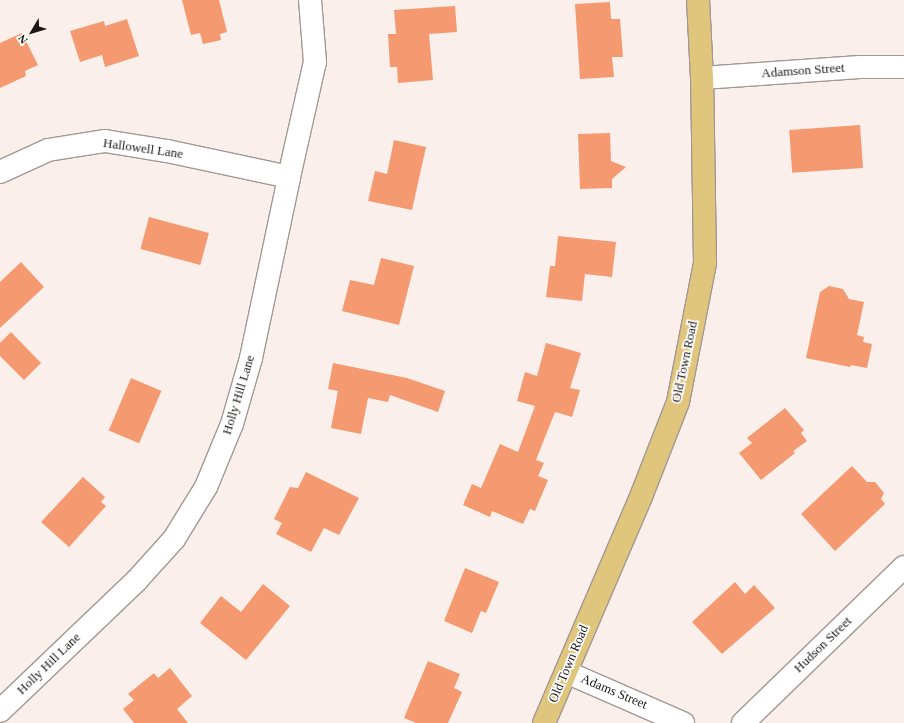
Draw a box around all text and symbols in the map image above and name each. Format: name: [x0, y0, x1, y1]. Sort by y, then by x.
north arrow: [12, 12, 52, 52]
text: N: [15, 33, 30, 46]
street label: Adamson Street: [761, 60, 845, 82]
street label: Hallowell Lane: [102, 136, 184, 162]
street label: Old Town Road: [669, 320, 701, 404]
street label: Holly Hill Lane: [220, 353, 258, 437]
street label: Hudson Street: [791, 614, 855, 676]
street label: Old Town Road: [546, 623, 592, 705]
street label: Holly Hill Lane: [14, 630, 84, 698]
street label: Adams Street: [579, 671, 649, 713]

